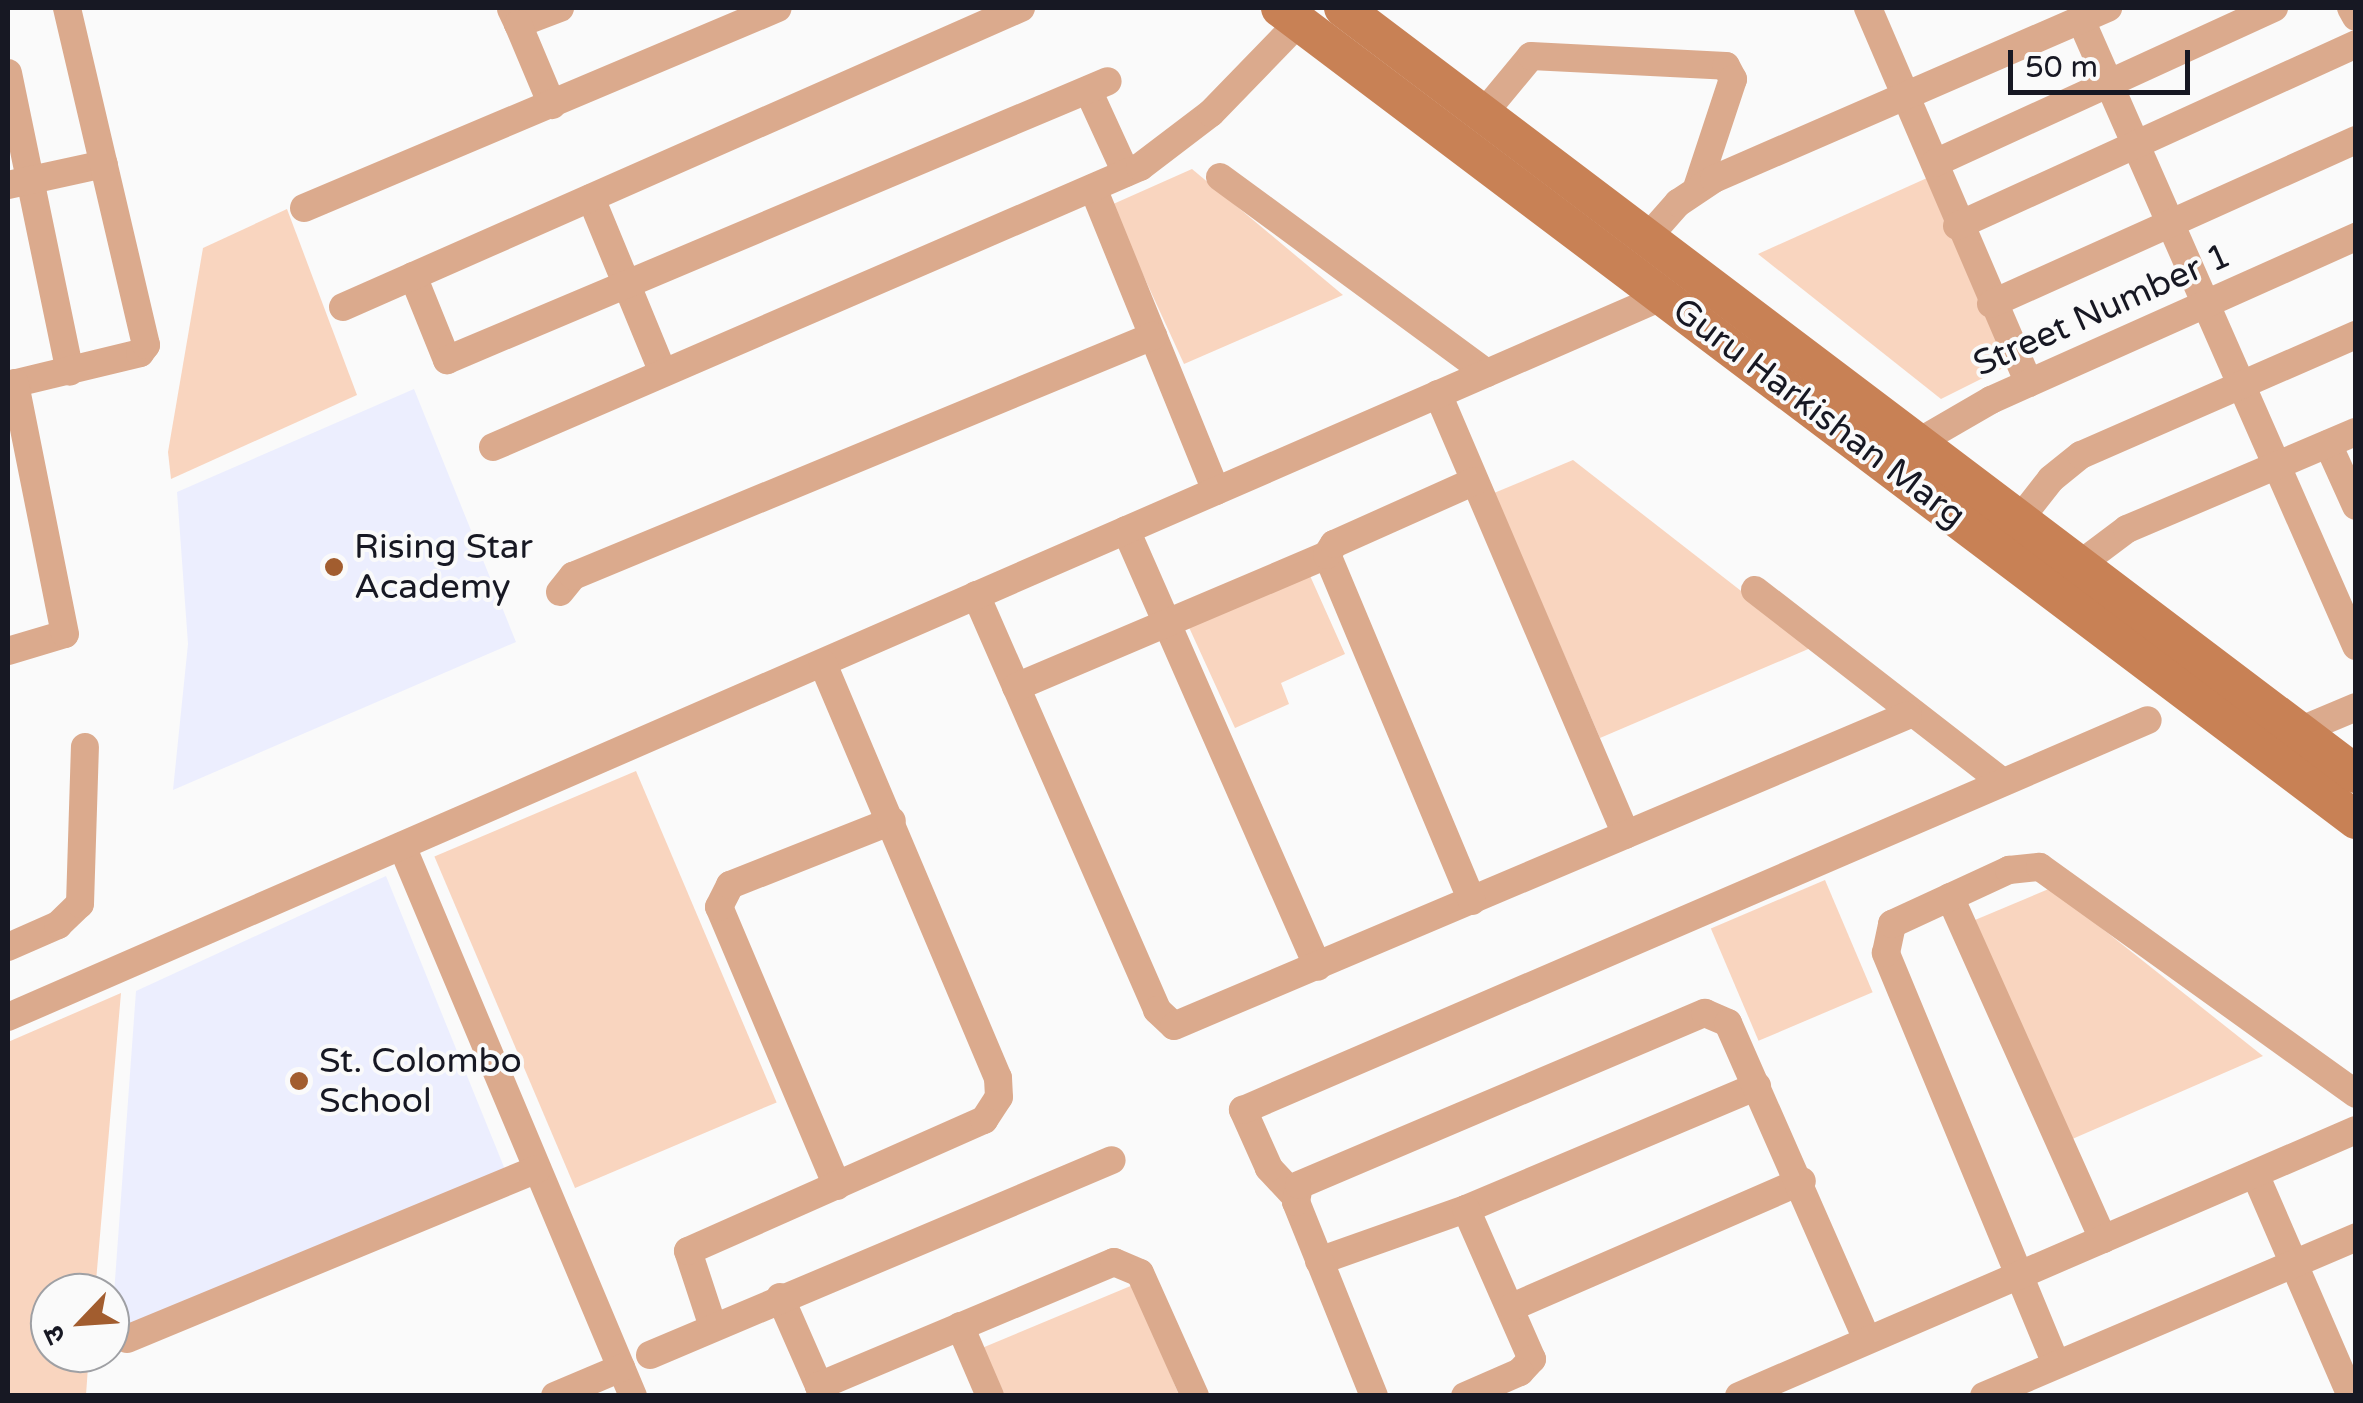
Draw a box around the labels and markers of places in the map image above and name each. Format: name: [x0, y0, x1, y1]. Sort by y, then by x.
place label: Rising Star Academy: [354, 526, 533, 608]
marker: Rising Star Academy: [323, 556, 345, 578]
place label: St. Colombo School: [319, 1040, 522, 1122]
marker: St. Colombo School: [288, 1070, 310, 1092]

